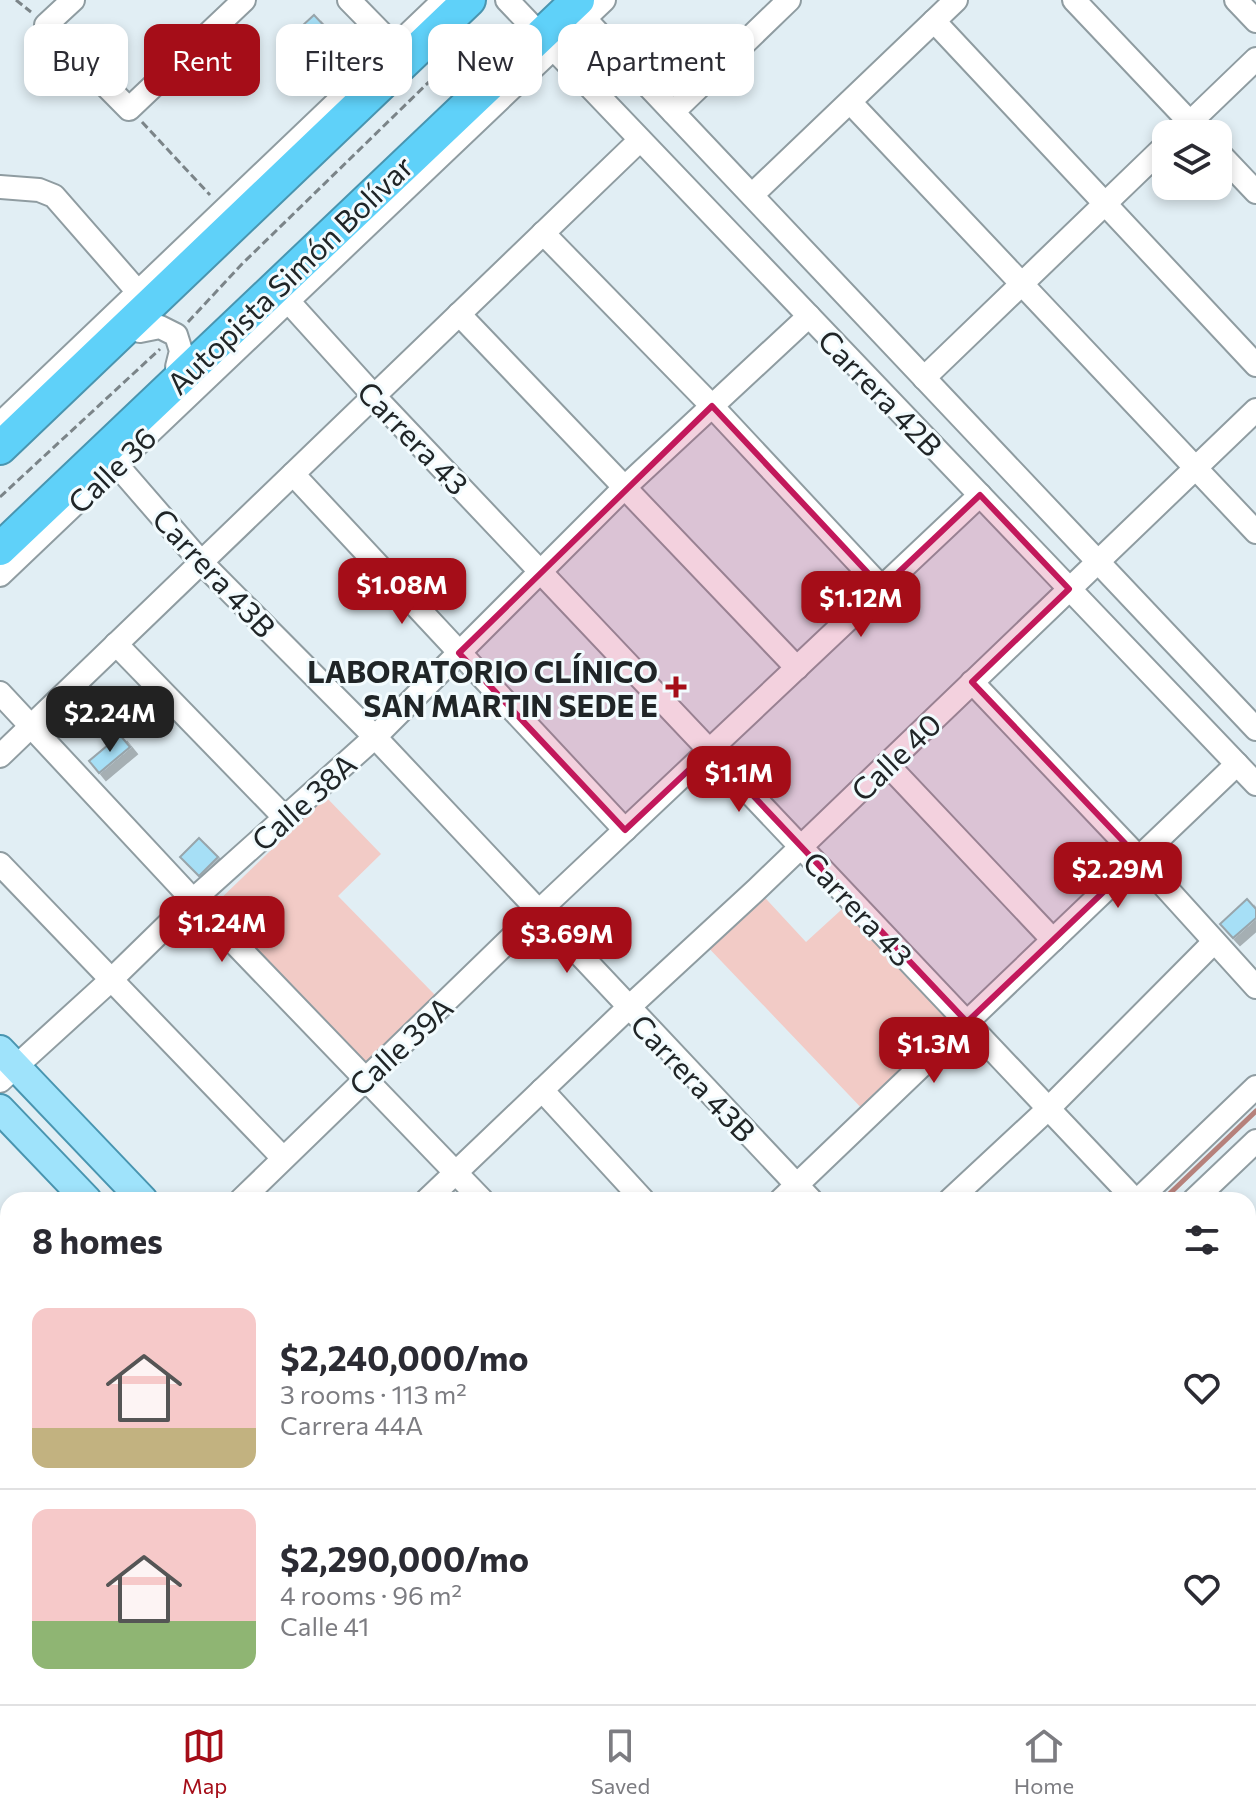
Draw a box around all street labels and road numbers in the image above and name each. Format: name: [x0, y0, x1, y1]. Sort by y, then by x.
street label: Autopista Simón Bolívar: [158, 147, 420, 401]
street label: Carrera 42B: [811, 321, 951, 463]
street label: Carrera 43: [351, 372, 477, 502]
street label: Calle 36: [59, 418, 163, 520]
street label: Carrera 43B: [146, 500, 284, 644]
street label: Calle 40: [842, 704, 948, 808]
street label: Calle 38A: [243, 744, 363, 858]
street label: Carrera 43: [796, 843, 922, 973]
street label: Calle 39A: [340, 988, 460, 1102]
street label: Carrera 43B: [624, 1005, 764, 1149]

